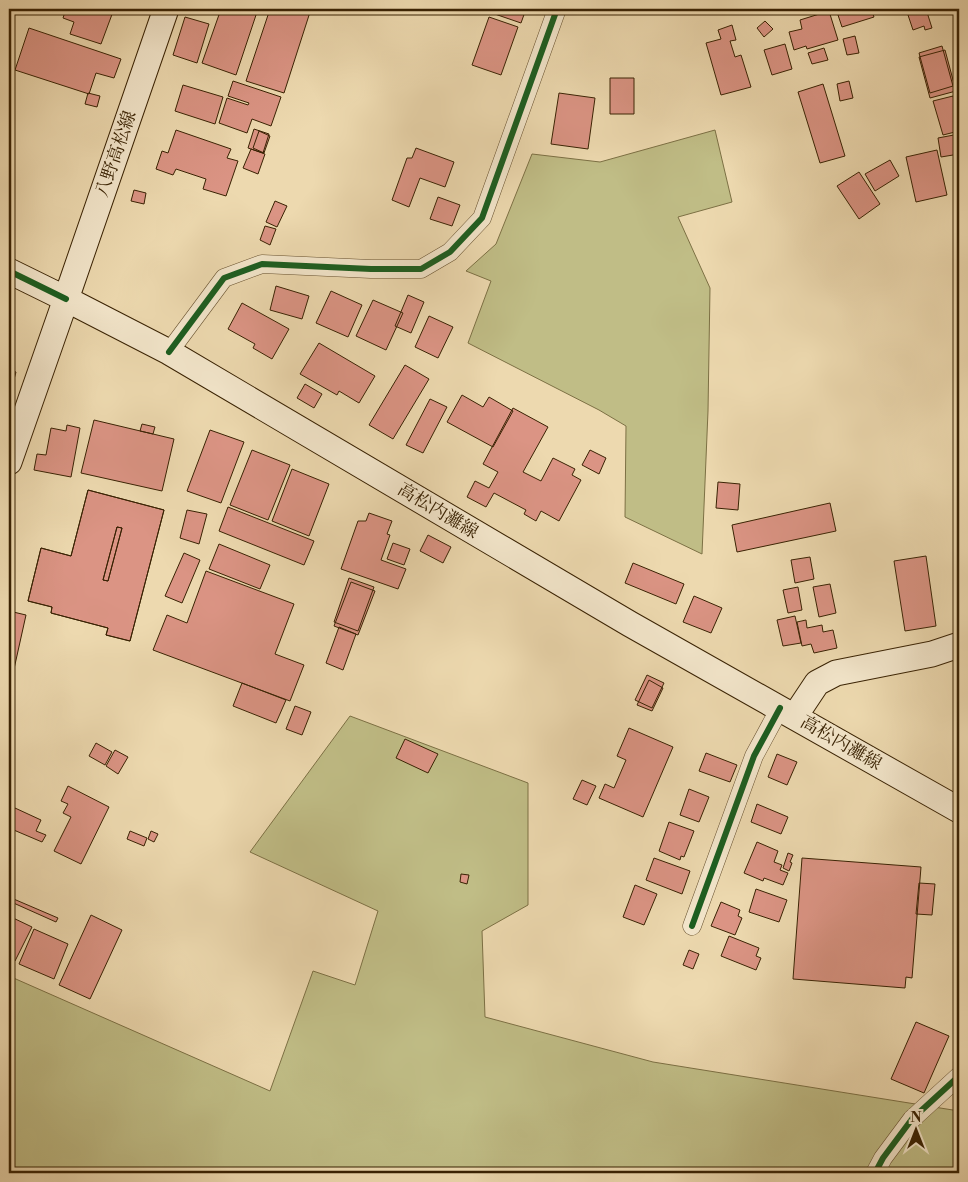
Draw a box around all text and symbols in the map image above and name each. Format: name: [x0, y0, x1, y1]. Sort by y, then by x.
street label: 八野高松線: [90, 108, 142, 200]
street label: 高松内灘線: [394, 478, 482, 544]
street label: 高松内灘線: [796, 711, 886, 775]
north arrow: [890, 1104, 940, 1154]
text: N: [910, 1109, 922, 1127]

